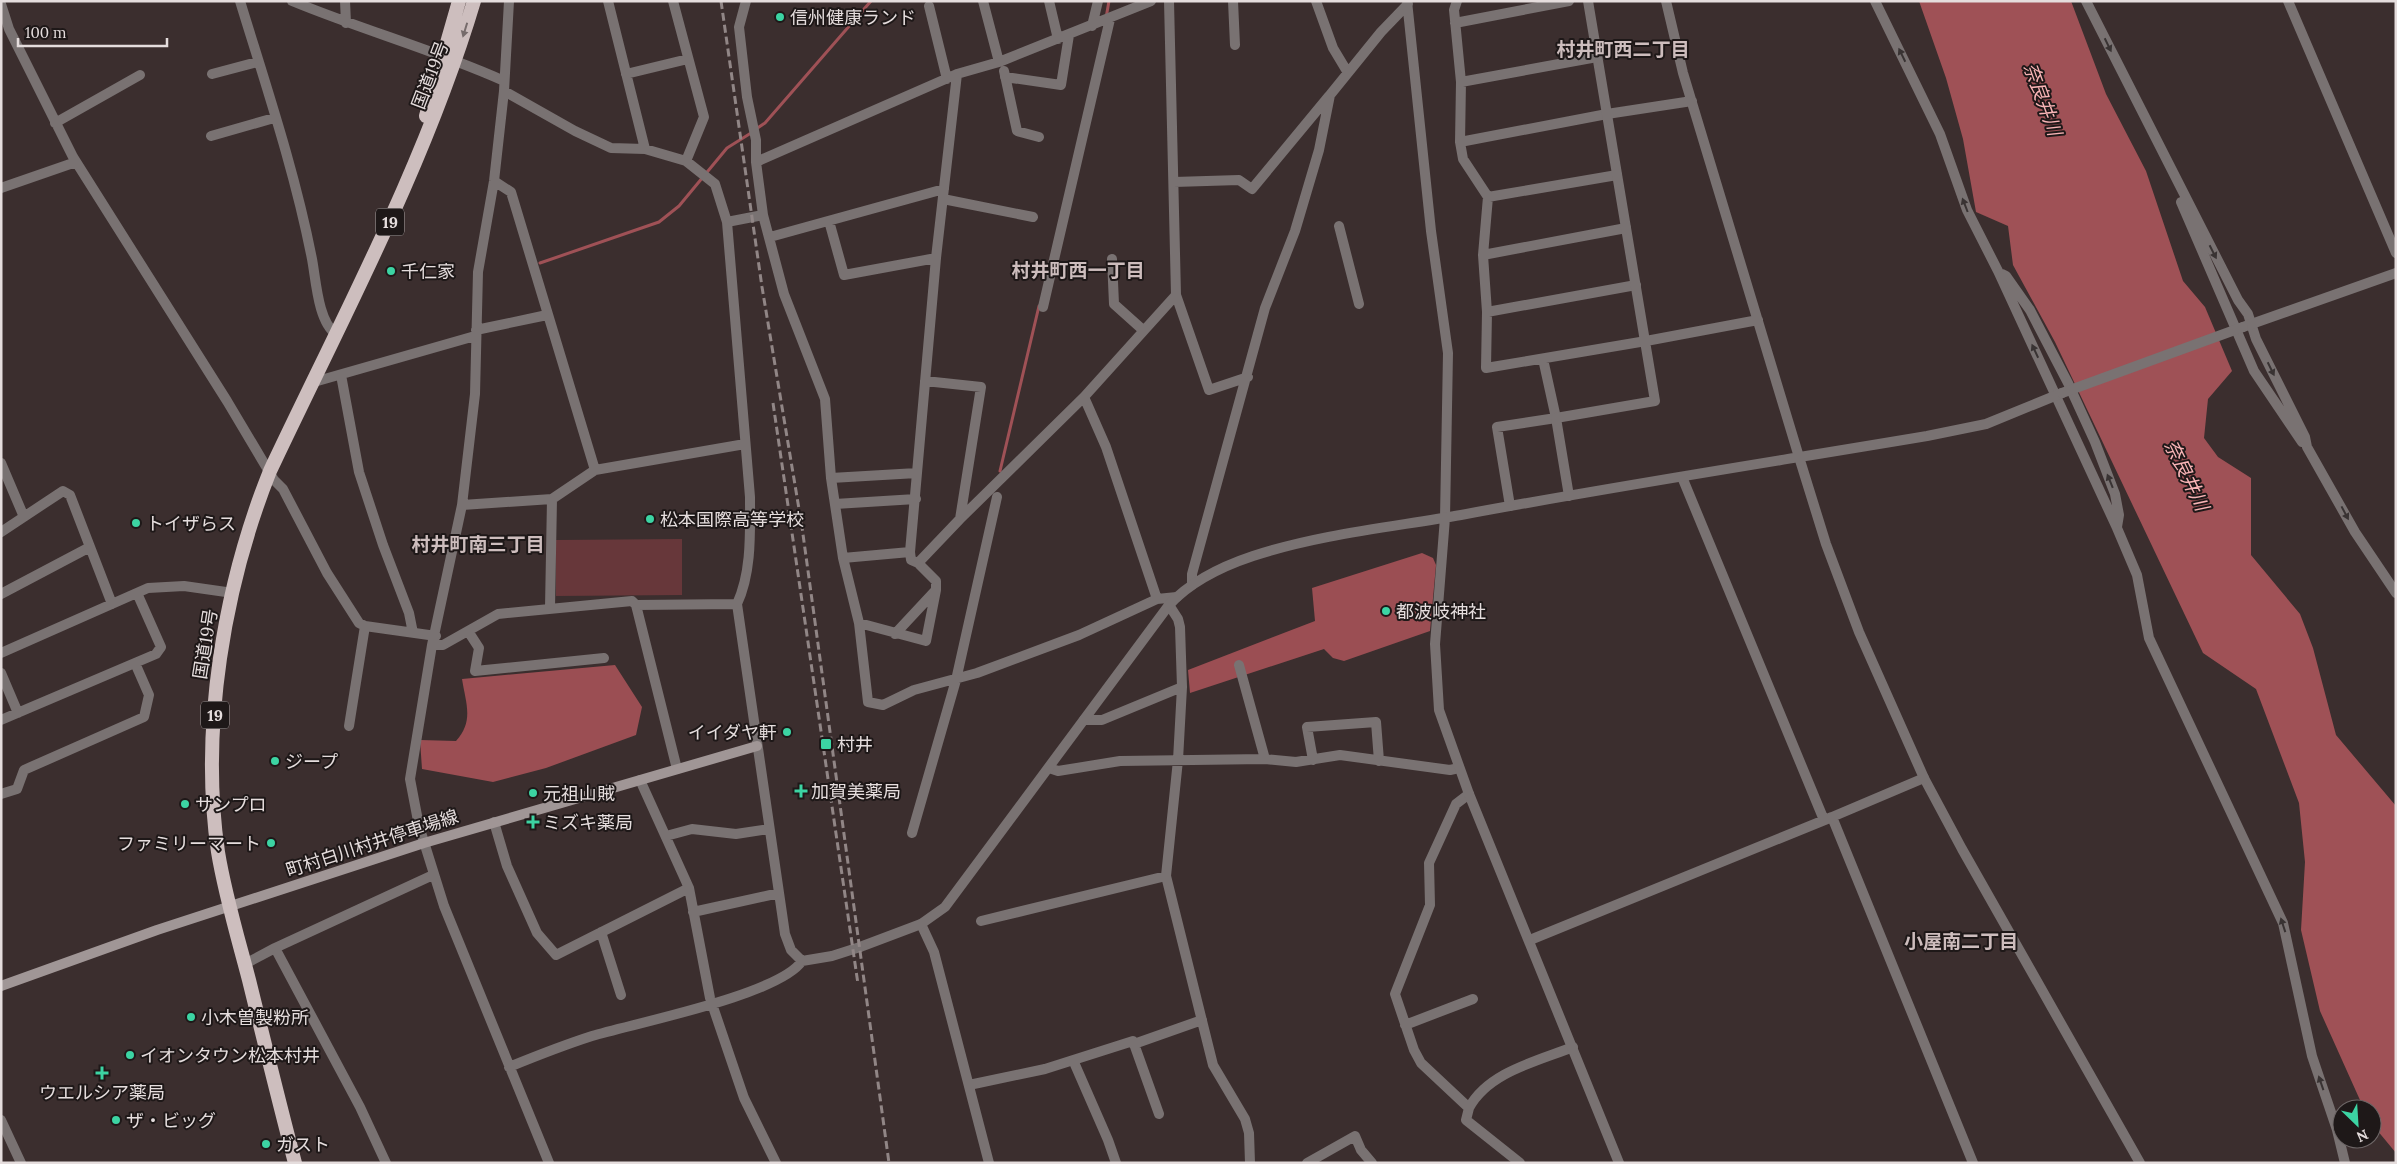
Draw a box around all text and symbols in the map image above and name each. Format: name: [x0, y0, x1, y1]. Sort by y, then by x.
place label: 信州健康ランド: [790, 6, 916, 29]
marker: 信州健康ランド: [774, 11, 786, 23]
scale bar: [18, 15, 166, 47]
text: 100 m: [25, 23, 66, 42]
one-way arrow: [461, 23, 469, 38]
district label: 村井町西二丁目: [1556, 37, 1690, 61]
street label: 国道19号: [407, 38, 453, 112]
one-way arrow: [2104, 38, 2112, 52]
one-way arrow: [1898, 48, 1906, 63]
water label: 奈良井川: [2019, 59, 2068, 141]
one-way arrow: [1961, 197, 1969, 212]
road number: 19: [376, 208, 404, 236]
one-way arrow: [2209, 245, 2217, 259]
district label: 村井町西一丁目: [1011, 258, 1145, 282]
place label: 千仁家: [401, 260, 455, 283]
marker: 千仁家: [385, 265, 397, 277]
one-way arrow: [2031, 344, 2039, 359]
one-way arrow: [2267, 362, 2275, 376]
water label: 奈良井川: [2160, 436, 2215, 516]
one-way arrow: [2106, 473, 2114, 488]
one-way arrow: [2341, 505, 2349, 520]
place label: 松本国際高等学校: [660, 508, 804, 531]
place label: トイザらス: [146, 512, 236, 535]
marker: 松本国際高等学校: [644, 513, 656, 525]
marker: トイザらス: [130, 517, 142, 529]
district label: 村井町南三丁目: [411, 532, 545, 556]
place label: 都波岐神社: [1396, 600, 1486, 623]
marker: 都波岐神社: [1380, 605, 1392, 617]
street label: 国道19号: [188, 607, 222, 681]
road number: 19: [201, 702, 229, 728]
place label: イイダヤ軒: [688, 721, 777, 744]
marker: イイダヤ軒: [781, 726, 793, 738]
place label: 村井: [837, 733, 873, 756]
marker: 村井: [819, 737, 833, 751]
place label: ジープ: [285, 750, 338, 773]
marker: ジープ: [269, 755, 281, 767]
place label: 加賀美薬局: [811, 780, 901, 803]
place label: 元祖山賊: [543, 782, 615, 805]
marker: 加賀美薬局: [795, 785, 807, 797]
marker: 元祖山賊: [527, 787, 539, 799]
place label: サンプロ: [195, 793, 266, 816]
marker: サンプロ: [179, 798, 191, 810]
street label: 町村白川村井停車場線: [283, 804, 461, 882]
place label: ミズキ薬局: [543, 811, 633, 834]
marker: ミズキ薬局: [527, 816, 539, 828]
place label: ファミリーマート: [117, 832, 261, 855]
marker: ファミリーマート: [265, 837, 277, 849]
one-way arrow: [2278, 917, 2286, 932]
district label: 小屋南二丁目: [1904, 929, 2018, 953]
place label: 小木曽製粉所: [201, 1006, 309, 1029]
marker: 小木曽製粉所: [185, 1011, 197, 1023]
place label: イオンタウン松本村井: [140, 1044, 320, 1067]
marker: イオンタウン松本村井: [124, 1049, 136, 1061]
marker: ウエルシア薬局: [96, 1067, 108, 1079]
one-way arrow: [2317, 1075, 2324, 1090]
place label: ウエルシア薬局: [39, 1081, 165, 1104]
north arrow: [2332, 1099, 2382, 1149]
place label: ザ・ビッグ: [126, 1109, 216, 1132]
marker: ザ・ビッグ: [110, 1114, 122, 1126]
text: N: [2354, 1125, 2371, 1146]
place label: ガスト: [276, 1133, 330, 1156]
marker: ガスト: [260, 1138, 272, 1150]

